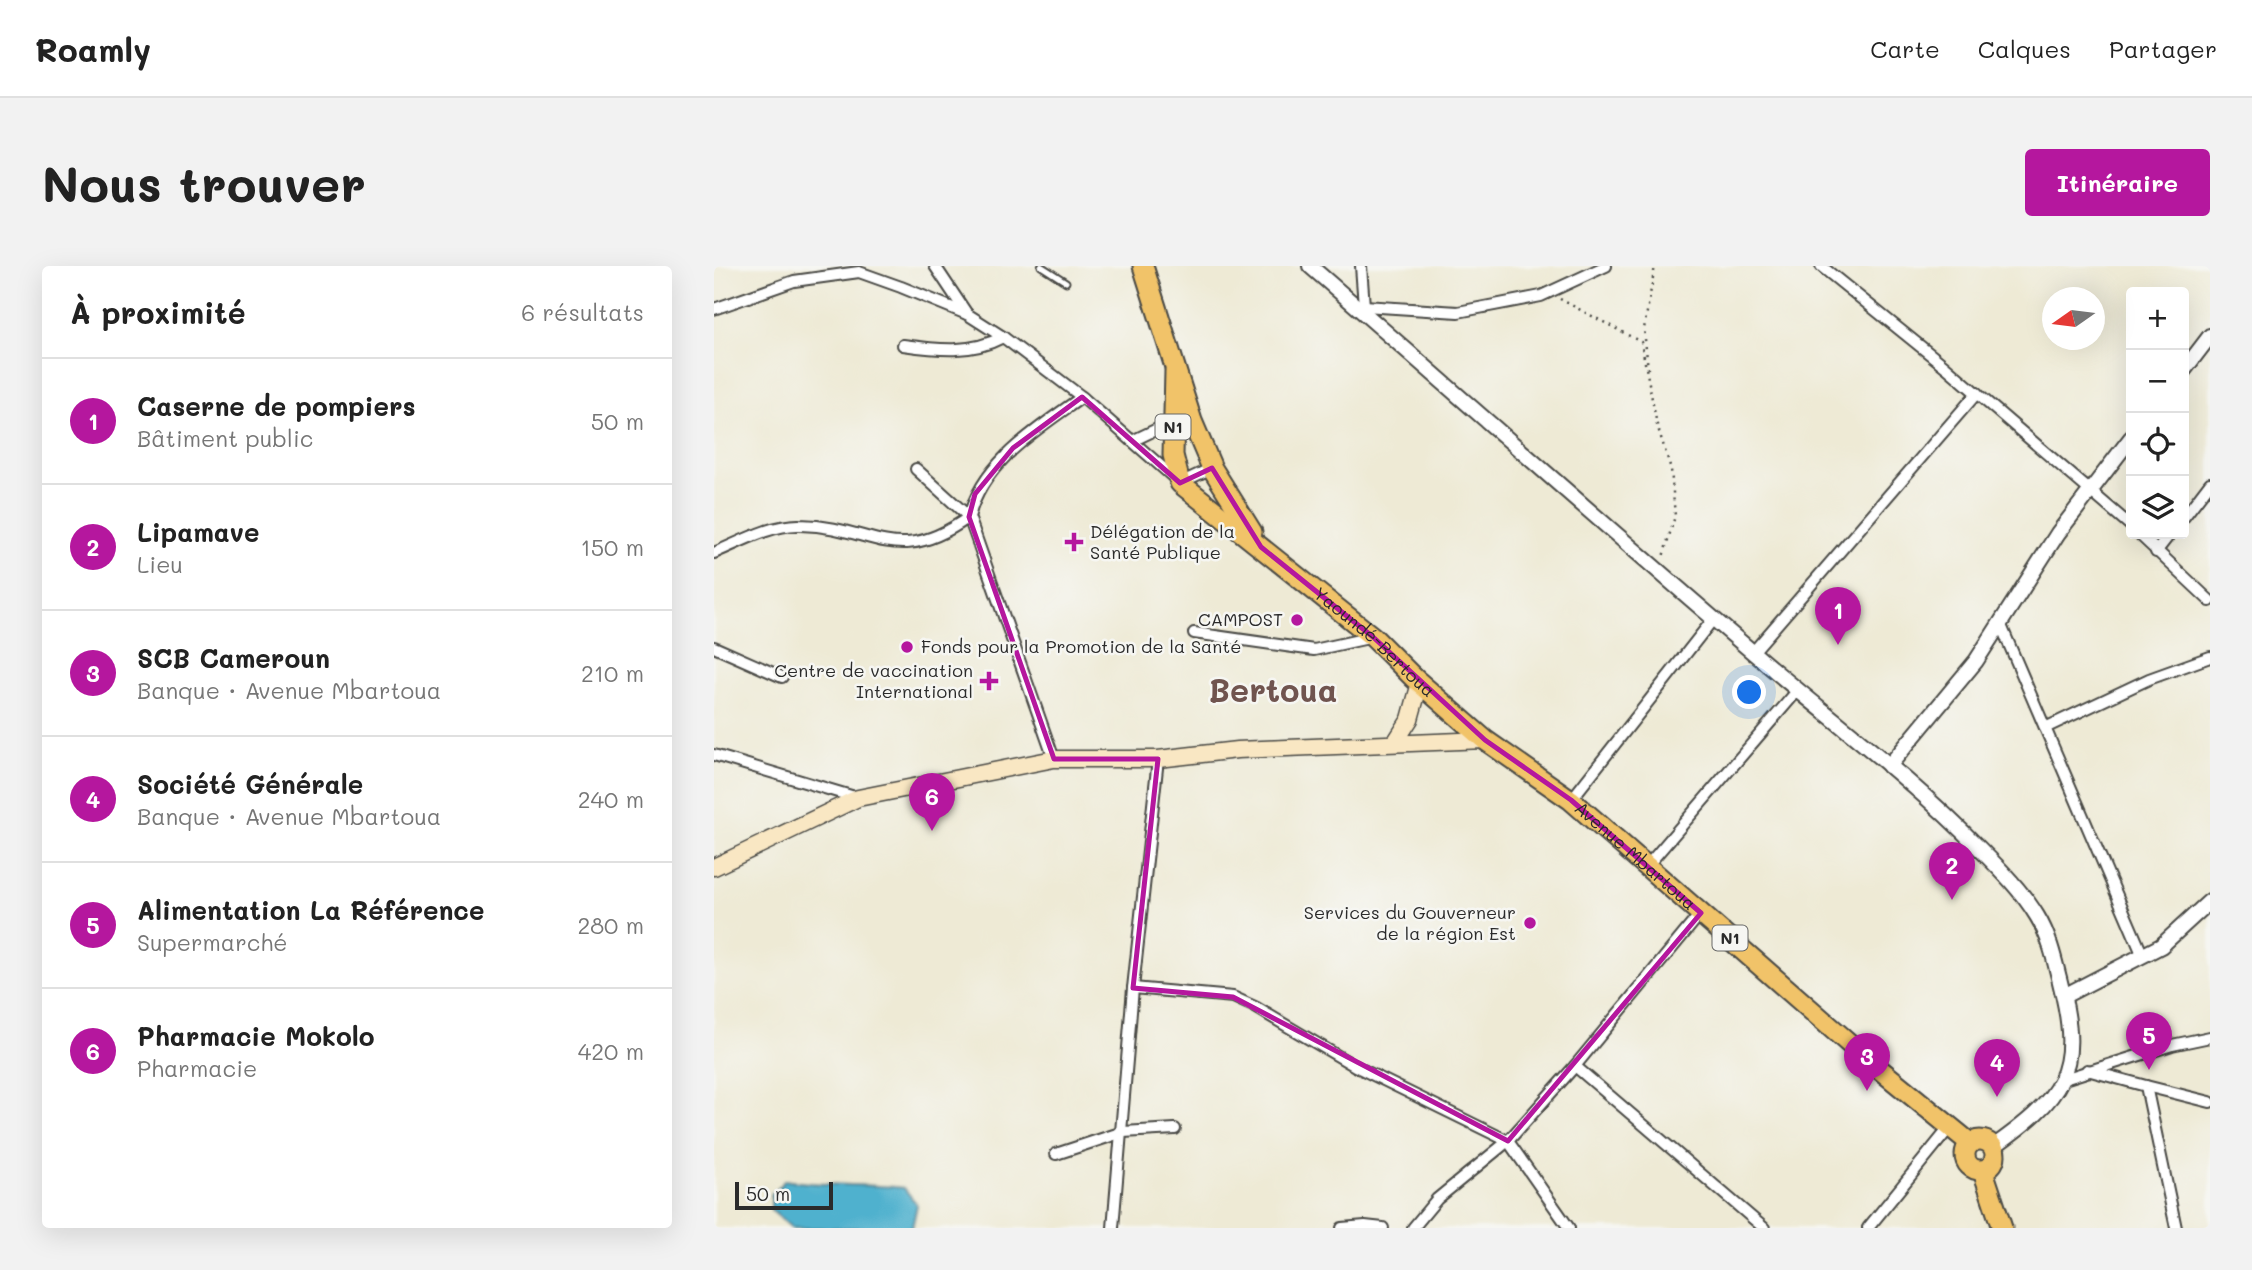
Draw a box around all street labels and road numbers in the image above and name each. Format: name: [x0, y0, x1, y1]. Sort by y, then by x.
road number: N1: [1156, 414, 1190, 440]
street label: Yaoundé-Bertoua: [1309, 581, 1440, 702]
street label: Avenue Mbartoua: [1570, 796, 1702, 915]
road number: N1: [1712, 926, 1748, 950]

